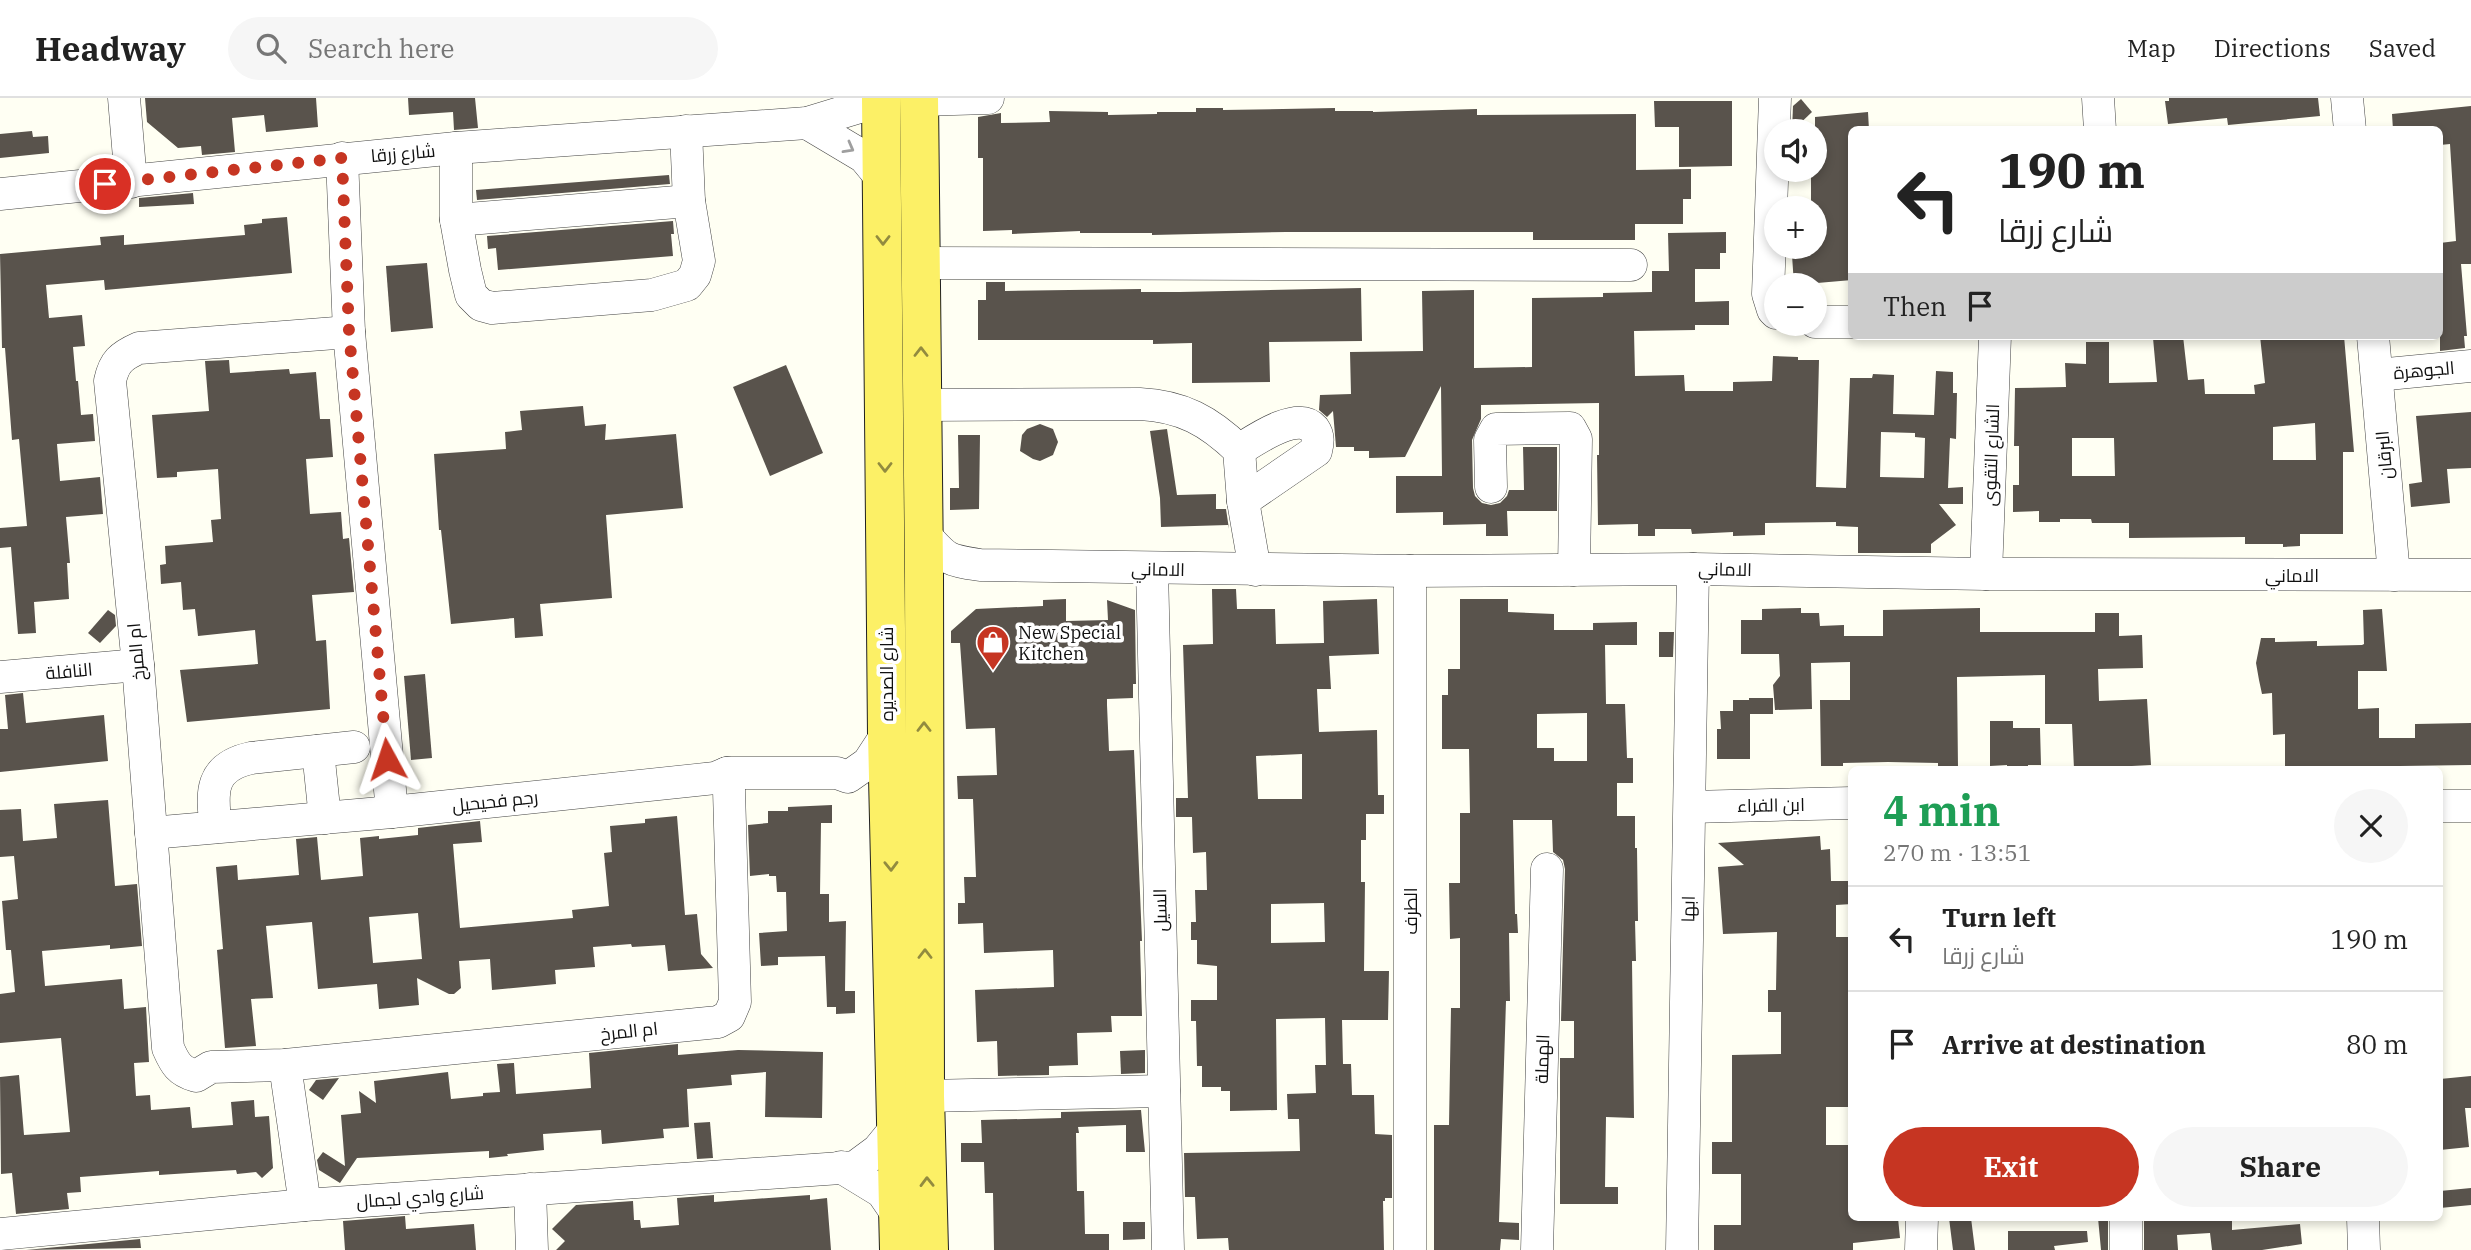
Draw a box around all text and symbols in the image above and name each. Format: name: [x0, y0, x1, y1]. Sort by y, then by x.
search box: [228, 17, 718, 80]
text: Headway: [35, 27, 186, 70]
icon: search: [252, 29, 290, 67]
text: Search here: [308, 31, 454, 65]
text: Map: [2127, 32, 2176, 64]
text: Directions: [2214, 32, 2331, 64]
text: Saved: [2369, 32, 2436, 64]
map controls: [1764, 119, 1827, 336]
button: sound: [1764, 119, 1827, 182]
text: 190 m: [1998, 138, 2145, 201]
street label: شارع زرقا: [370, 139, 436, 168]
one-way arrow: [842, 139, 854, 153]
pin: [75, 154, 135, 214]
icon: left: [1883, 154, 1974, 245]
icon: arrive: [86, 165, 124, 203]
button: +: [1764, 196, 1827, 259]
text: شارع زرقا: [1998, 209, 2113, 251]
one-way arrow: [876, 234, 891, 245]
button: −: [1764, 273, 1827, 336]
icon: arrive: [1961, 287, 1999, 325]
text: Then: [1883, 289, 1947, 323]
one-way arrow: [913, 347, 929, 357]
street label: الجوهرة: [2392, 356, 2456, 384]
street label: الشارع التقوى: [1978, 403, 2005, 507]
street label: البرقان: [2370, 430, 2398, 480]
one-way arrow: [877, 462, 893, 473]
street label: الاماني: [1131, 557, 1185, 584]
street label: الاماني: [1698, 557, 1752, 584]
street label: الاماني: [2265, 564, 2319, 590]
place label: New Special Kitchen: [1018, 621, 1121, 665]
street label: ام المرخ: [122, 622, 151, 682]
shop icon: New Special Kitchen: [974, 623, 1012, 672]
street label: شارع الصديره: [875, 627, 899, 721]
street label: النافلة: [44, 657, 94, 685]
one-way arrow: [916, 721, 932, 732]
position arrow: [350, 722, 424, 796]
text: 4 min: [1883, 783, 2001, 838]
street label: رجم فحيحيل: [451, 785, 539, 818]
button: close: [2334, 789, 2408, 863]
street label: ابن الفراء: [1737, 793, 1805, 817]
text: 270 m · 13:51: [1883, 837, 2032, 867]
one-way arrow: [884, 861, 899, 872]
street label: الطرف: [1399, 887, 1422, 935]
street label: السيل: [1148, 888, 1172, 932]
street label: ابها: [1676, 895, 1700, 923]
text: Turn left: [1942, 900, 2056, 934]
icon: left: [1883, 920, 1921, 958]
text: 190 m: [2330, 922, 2408, 956]
text: شارع زرقا: [1942, 940, 2025, 970]
one-way arrow: [917, 949, 933, 959]
street label: ام المرخ: [599, 1017, 659, 1046]
icon: arrive: [1883, 1025, 1921, 1063]
text: Arrive at destination: [1942, 1027, 2206, 1061]
text: 80 m: [2346, 1027, 2408, 1061]
street label: الهملة: [1530, 1034, 1554, 1084]
button: Exit: [1883, 1127, 2139, 1207]
button: Share: [2153, 1127, 2408, 1207]
one-way arrow: [919, 1176, 935, 1187]
street label: شارع وادي لجمال: [355, 1181, 485, 1216]

